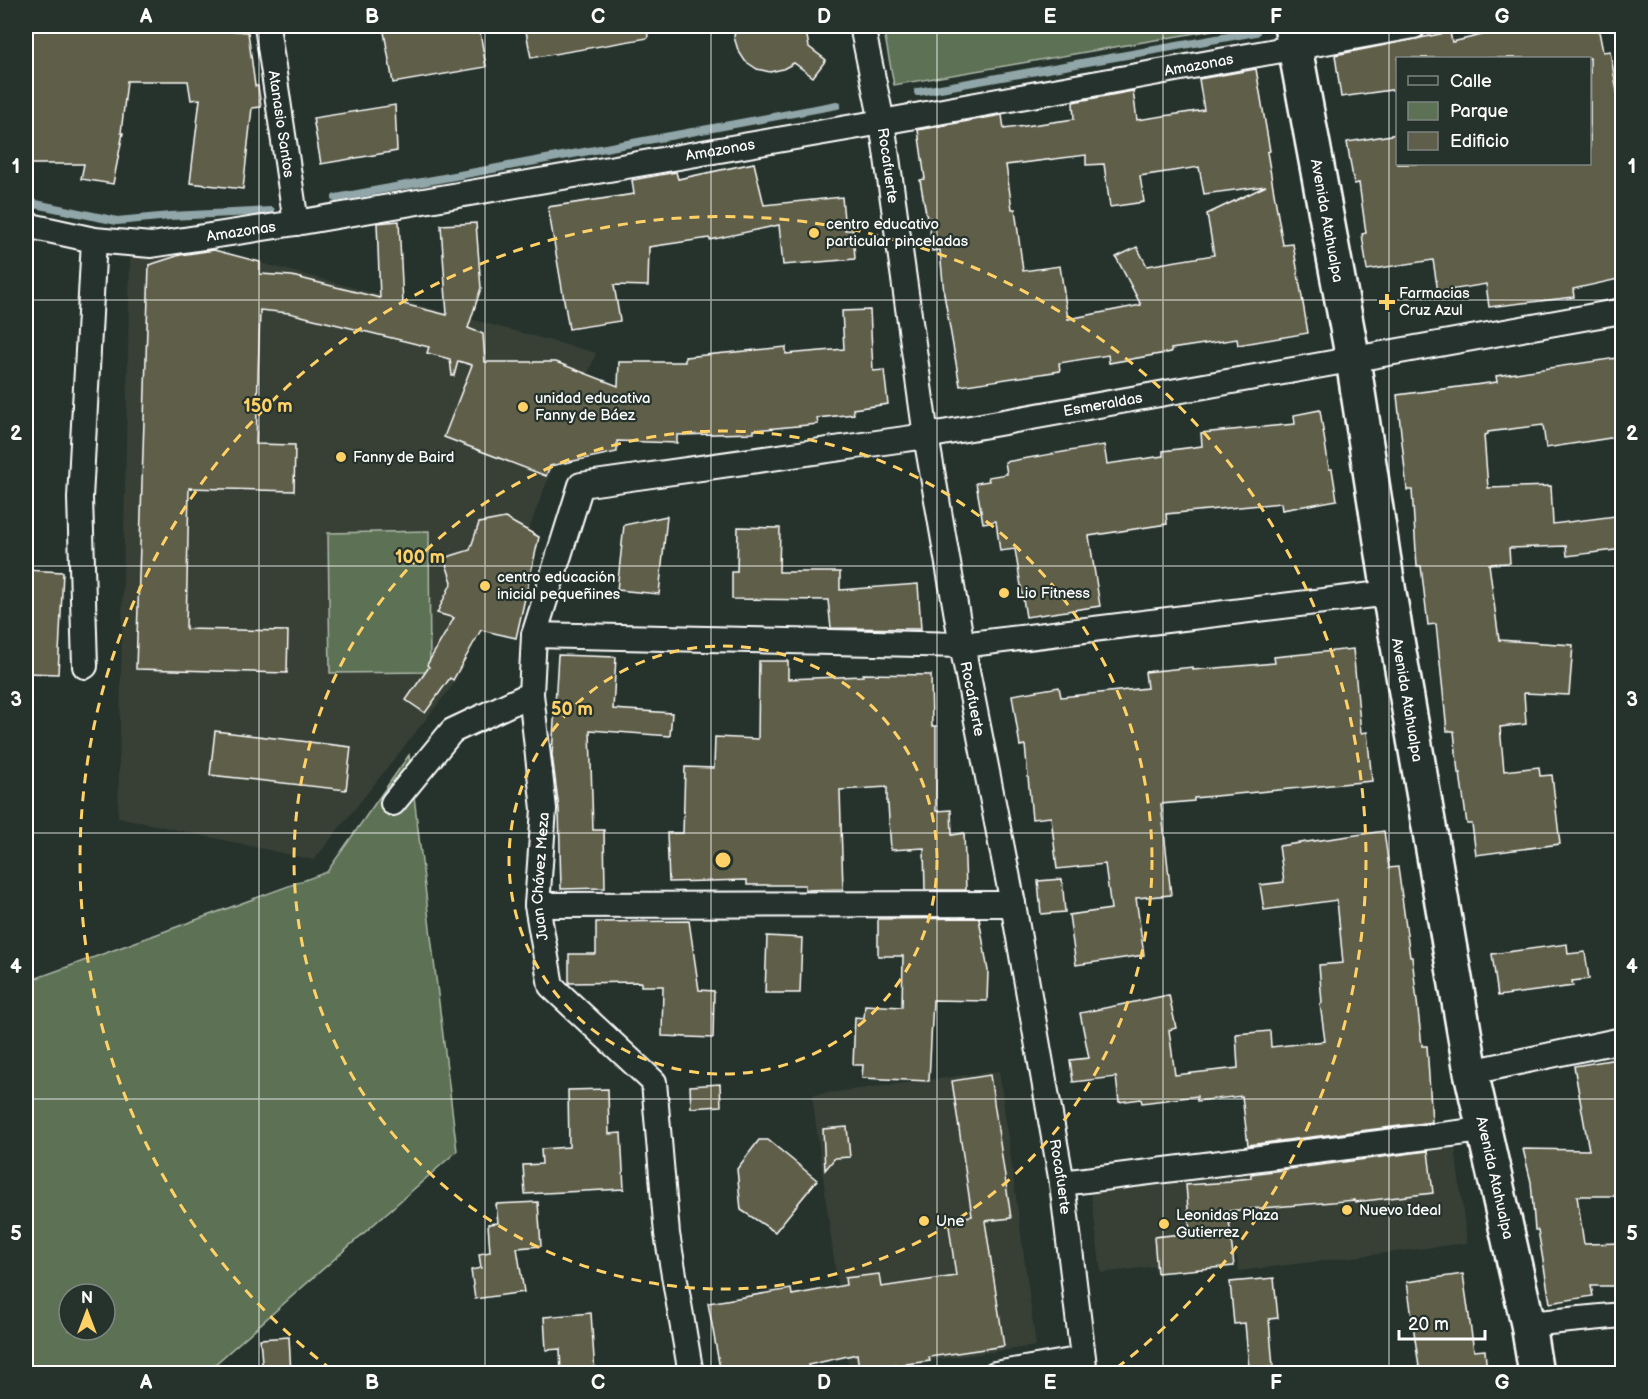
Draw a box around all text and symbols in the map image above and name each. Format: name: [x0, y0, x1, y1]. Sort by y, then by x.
text: A: [139, 5, 153, 29]
text: B: [365, 5, 379, 29]
text: C: [591, 5, 605, 29]
text: D: [817, 5, 831, 29]
text: E: [1044, 5, 1057, 29]
text: F: [1270, 5, 1282, 29]
text: G: [1495, 5, 1510, 29]
street label: Amazonas: [1163, 49, 1235, 80]
legend: [1396, 57, 1591, 165]
street label: Atanasio Santos: [264, 69, 299, 179]
text: Calle: [1450, 71, 1492, 92]
text: Parque: [1450, 101, 1508, 122]
street label: Rocafuerte: [873, 127, 903, 205]
text: Edificio: [1450, 131, 1509, 152]
street label: Amazonas: [684, 134, 757, 165]
text: 1: [12, 155, 20, 179]
text: 1: [1628, 155, 1636, 179]
street label: Avenida Atahualpa: [1306, 157, 1348, 284]
place label: centro educativo particular pinceladas: [826, 215, 969, 251]
street label: Amazonas: [205, 217, 278, 246]
marker: centro educativo particular pinceladas: [807, 226, 821, 240]
place label: Farmacias Cruz Azul: [1399, 284, 1470, 320]
marker: Farmacias Cruz Azul: [1380, 295, 1394, 309]
street label: Esmeraldas: [1062, 388, 1144, 421]
place label: unidad educativa Fanny de Báez: [535, 389, 651, 425]
text: 150 m: [243, 396, 293, 417]
marker: unidad educativa Fanny de Báez: [516, 400, 530, 414]
text: 2: [10, 422, 22, 446]
text: 2: [1626, 422, 1638, 446]
place label: Fanny de Baird: [353, 448, 454, 467]
marker: Fanny de Baird: [334, 450, 348, 464]
text: 100 m: [395, 547, 445, 568]
place label: centro educación inicial pequeñines: [497, 568, 621, 604]
marker: centro educación inicial pequeñines: [478, 579, 492, 593]
place label: Lio Fitness: [1016, 584, 1091, 603]
marker: Lio Fitness: [997, 586, 1011, 600]
street label: Avenida Atahualpa: [1387, 637, 1427, 763]
street label: Rocafuerte: [956, 660, 989, 738]
text: 3: [10, 688, 22, 712]
text: 3: [1626, 688, 1638, 712]
text: 50 m: [551, 699, 593, 720]
street label: Juan Chávez Meza: [527, 812, 553, 942]
centre of rings: [713, 850, 733, 870]
text: 4: [10, 955, 22, 979]
text: 4: [1626, 955, 1638, 979]
street label: Avenida Atahualpa: [1472, 1115, 1518, 1241]
street label: Rocafuerte: [1045, 1138, 1075, 1216]
place label: Nuevo Ideal: [1359, 1201, 1441, 1220]
marker: Nuevo Ideal: [1340, 1203, 1354, 1217]
place label: Leonidas Plaza Gutierrez: [1176, 1206, 1279, 1242]
place label: Une: [936, 1212, 964, 1231]
marker: Une: [917, 1214, 931, 1228]
marker: Leonidas Plaza Gutierrez: [1157, 1217, 1171, 1231]
text: 5: [10, 1222, 22, 1246]
text: 5: [1626, 1222, 1638, 1246]
north arrow: [57, 1282, 117, 1342]
text: N: [81, 1289, 93, 1308]
scale bar: [1399, 1303, 1484, 1341]
text: 20 m: [1408, 1314, 1449, 1335]
text: A: [139, 1371, 153, 1395]
text: B: [365, 1371, 379, 1395]
text: C: [591, 1371, 605, 1395]
text: D: [817, 1371, 831, 1395]
text: E: [1044, 1371, 1057, 1395]
text: F: [1270, 1371, 1282, 1395]
text: G: [1495, 1371, 1510, 1395]

